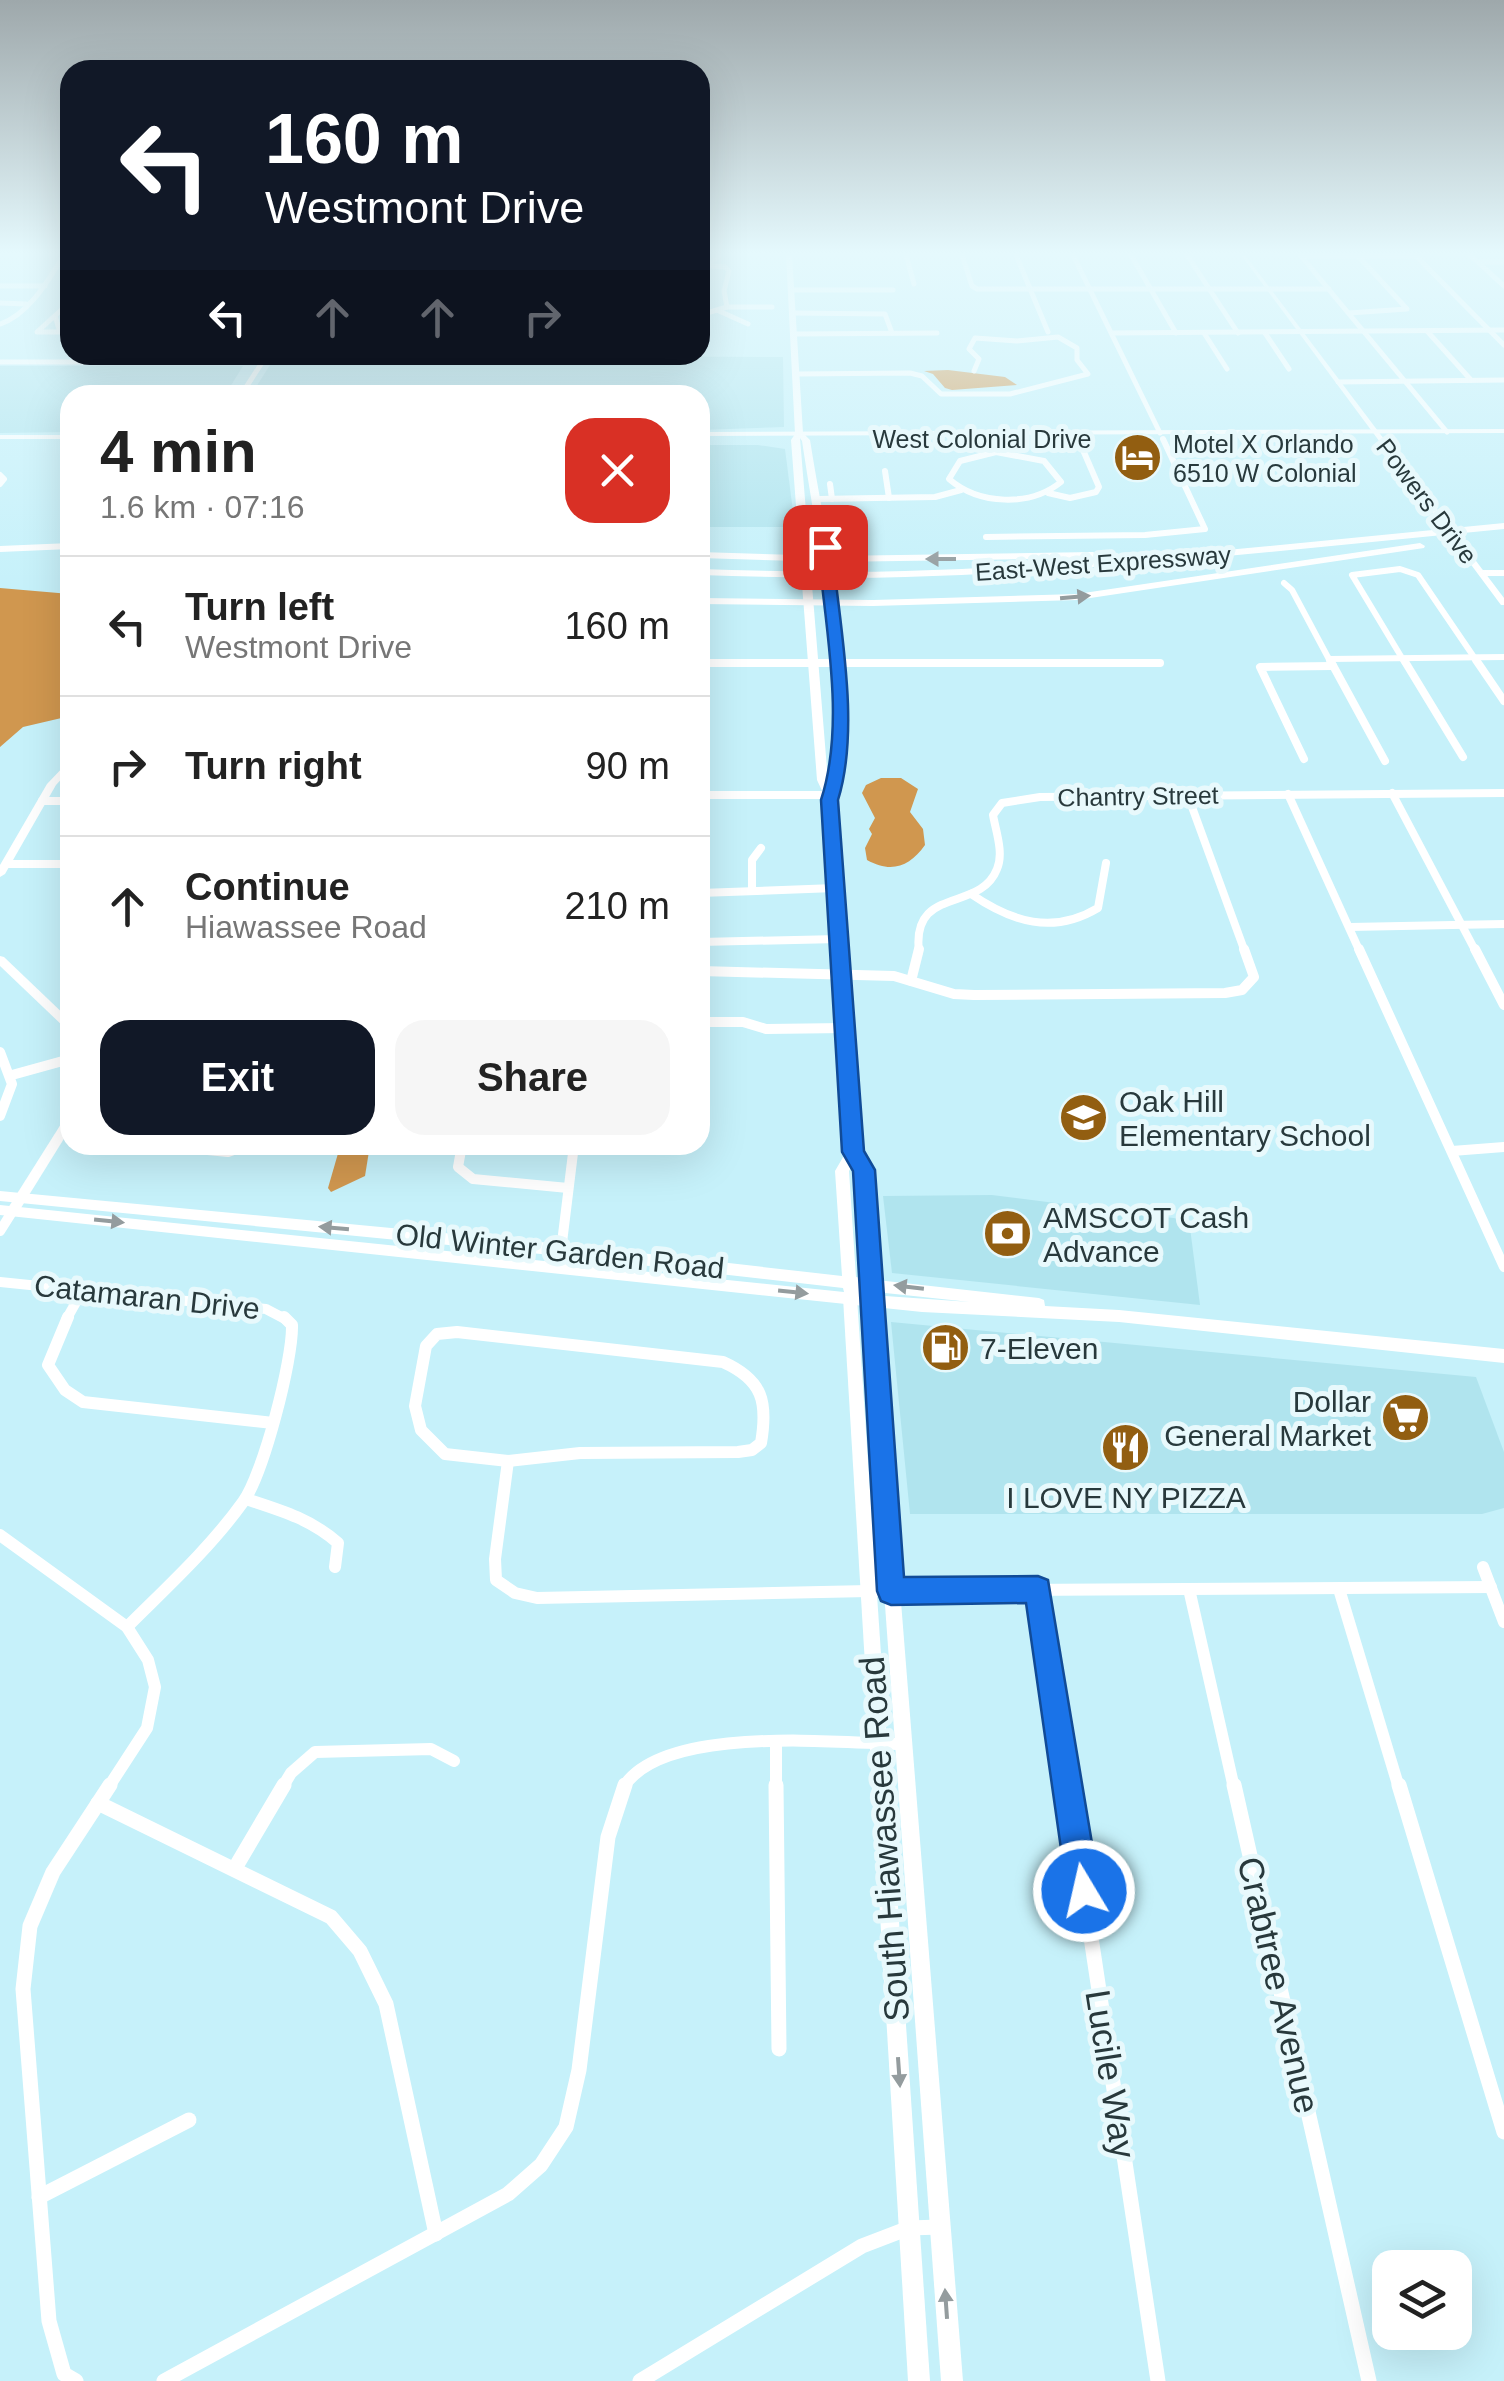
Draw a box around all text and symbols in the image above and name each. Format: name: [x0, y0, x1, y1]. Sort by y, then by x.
icon: left: [100, 100, 230, 230]
text: 160 m: [265, 100, 463, 178]
text: Westmont Drive: [265, 182, 584, 233]
icon: left: [200, 290, 255, 345]
icon: ahead: [305, 290, 360, 345]
icon: ahead: [410, 290, 465, 345]
icon: right: [515, 290, 570, 345]
text: 4 min: [100, 418, 257, 485]
button: close: [565, 418, 670, 523]
street label: West Colonial Drive: [872, 425, 1092, 453]
place label: Motel X Orlando 6510 W Colonial: [1173, 430, 1356, 487]
hotel icon: Motel X Orlando 6510 W Colonial: [1112, 432, 1164, 484]
street label: Powers Drive: [1371, 433, 1483, 569]
text: 1.6 km · 07:16: [100, 489, 305, 525]
pin: [783, 505, 868, 590]
icon: arrive: [798, 520, 853, 575]
street label: East-West Expressway: [974, 540, 1232, 586]
one-way arrow: [925, 551, 957, 567]
text: Turn left: [185, 586, 334, 628]
one-way arrow: [1060, 588, 1092, 604]
icon: left: [100, 599, 155, 654]
text: 160 m: [564, 605, 670, 647]
text: Westmont Drive: [185, 629, 412, 665]
icon: right: [100, 739, 155, 794]
text: Turn right: [185, 745, 362, 787]
text: 90 m: [586, 745, 670, 787]
street label: Chantry Street: [1057, 781, 1219, 811]
text: Continue: [185, 866, 350, 908]
icon: ahead: [100, 879, 155, 934]
text: 210 m: [564, 885, 670, 927]
text: Hiawassee Road: [185, 909, 427, 945]
button: Exit: [100, 1020, 375, 1135]
button: Share: [395, 1020, 670, 1135]
place label: Oak Hill Elementary School: [1119, 1085, 1371, 1152]
school or university icon: Oak Hill Elementary School: [1058, 1092, 1110, 1144]
place label: AMSCOT Cash Advance: [1043, 1201, 1249, 1268]
bank icon: AMSCOT Cash Advance: [982, 1208, 1034, 1260]
one-way arrow: [93, 1214, 125, 1230]
street label: Old Winter Garden Road: [394, 1217, 726, 1285]
one-way arrow: [318, 1220, 350, 1236]
street label: Catamaran Drive: [33, 1269, 261, 1325]
one-way arrow: [893, 1279, 924, 1295]
one-way arrow: [777, 1284, 809, 1300]
fuel station icon: 7-Eleven: [919, 1322, 971, 1374]
place label: 7-Eleven: [980, 1332, 1098, 1365]
place label: Dollar General Market: [1164, 1385, 1372, 1452]
supermarket icon: Dollar General Market: [1380, 1392, 1432, 1444]
restaurant icon: I LOVE NY PIZZA: [1100, 1422, 1152, 1474]
place label: I LOVE NY PIZZA: [1006, 1481, 1246, 1514]
street label: South Hiawassee Road: [852, 1655, 916, 2023]
position arrow: [1032, 1839, 1136, 1943]
street label: Crabtree Avenue: [1231, 1853, 1327, 2117]
street label: Lucile Way: [1078, 1987, 1144, 2161]
one-way arrow: [891, 2057, 907, 2089]
map controls: [1372, 2250, 1472, 2350]
button: layers: [1372, 2250, 1472, 2350]
one-way arrow: [937, 2288, 953, 2319]

